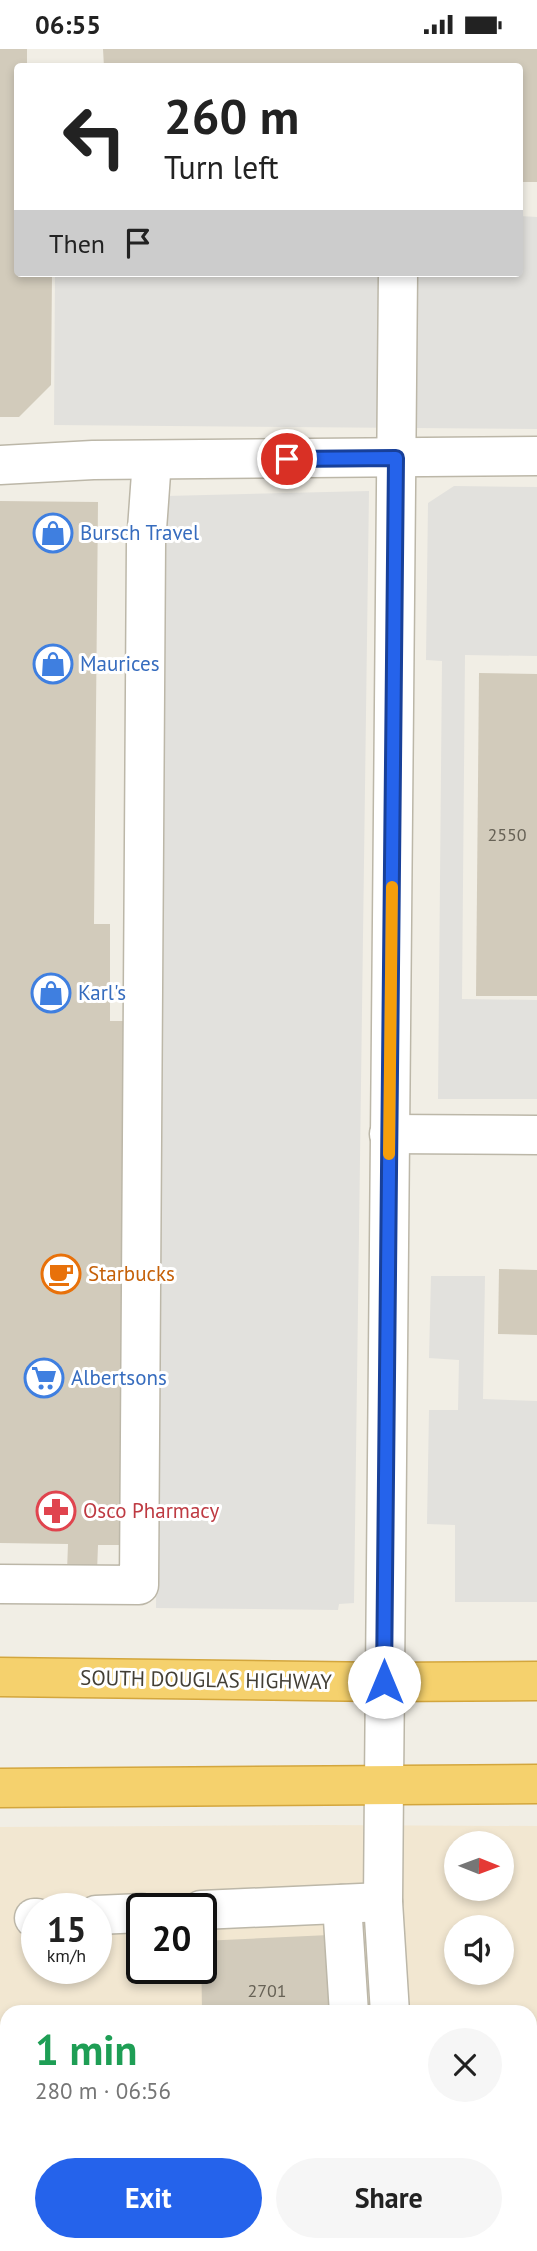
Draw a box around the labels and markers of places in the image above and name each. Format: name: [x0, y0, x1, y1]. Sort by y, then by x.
pin: [257, 429, 317, 489]
shop icon: Bursch Travel: [32, 512, 74, 554]
place label: Bursch Travel: [80, 519, 199, 546]
shop icon: Maurices: [32, 643, 74, 685]
place label: Maurices: [80, 650, 160, 677]
shop icon: Karl's: [30, 972, 72, 1014]
place label: Karl's: [78, 979, 126, 1006]
cafe icon: Starbucks: [40, 1253, 82, 1295]
place label: Starbucks: [88, 1260, 175, 1287]
supermarket icon: Albertsons: [23, 1357, 65, 1399]
place label: Albertsons: [71, 1364, 167, 1391]
pharmacy icon: Osco Pharmacy: [35, 1490, 77, 1532]
place label: Osco Pharmacy: [83, 1497, 220, 1524]

